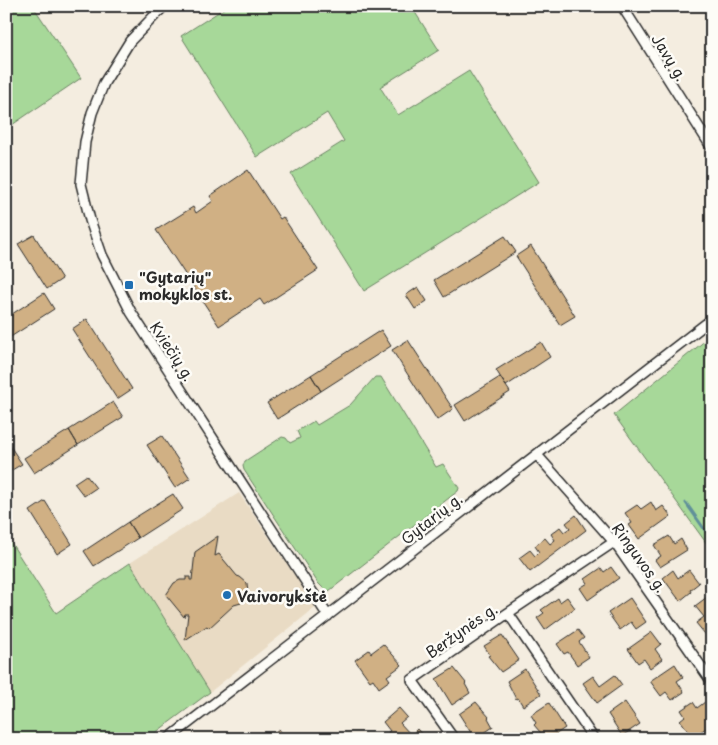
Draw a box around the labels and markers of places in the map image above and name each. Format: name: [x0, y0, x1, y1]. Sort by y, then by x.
place label: "Gytarių" mokyklos st.: [139, 265, 232, 305]
marker: "Gytarių" mokyklos st.: [123, 279, 135, 291]
place label: Vaivorykštė: [237, 584, 327, 607]
marker: Vaivorykštė: [221, 589, 233, 601]

